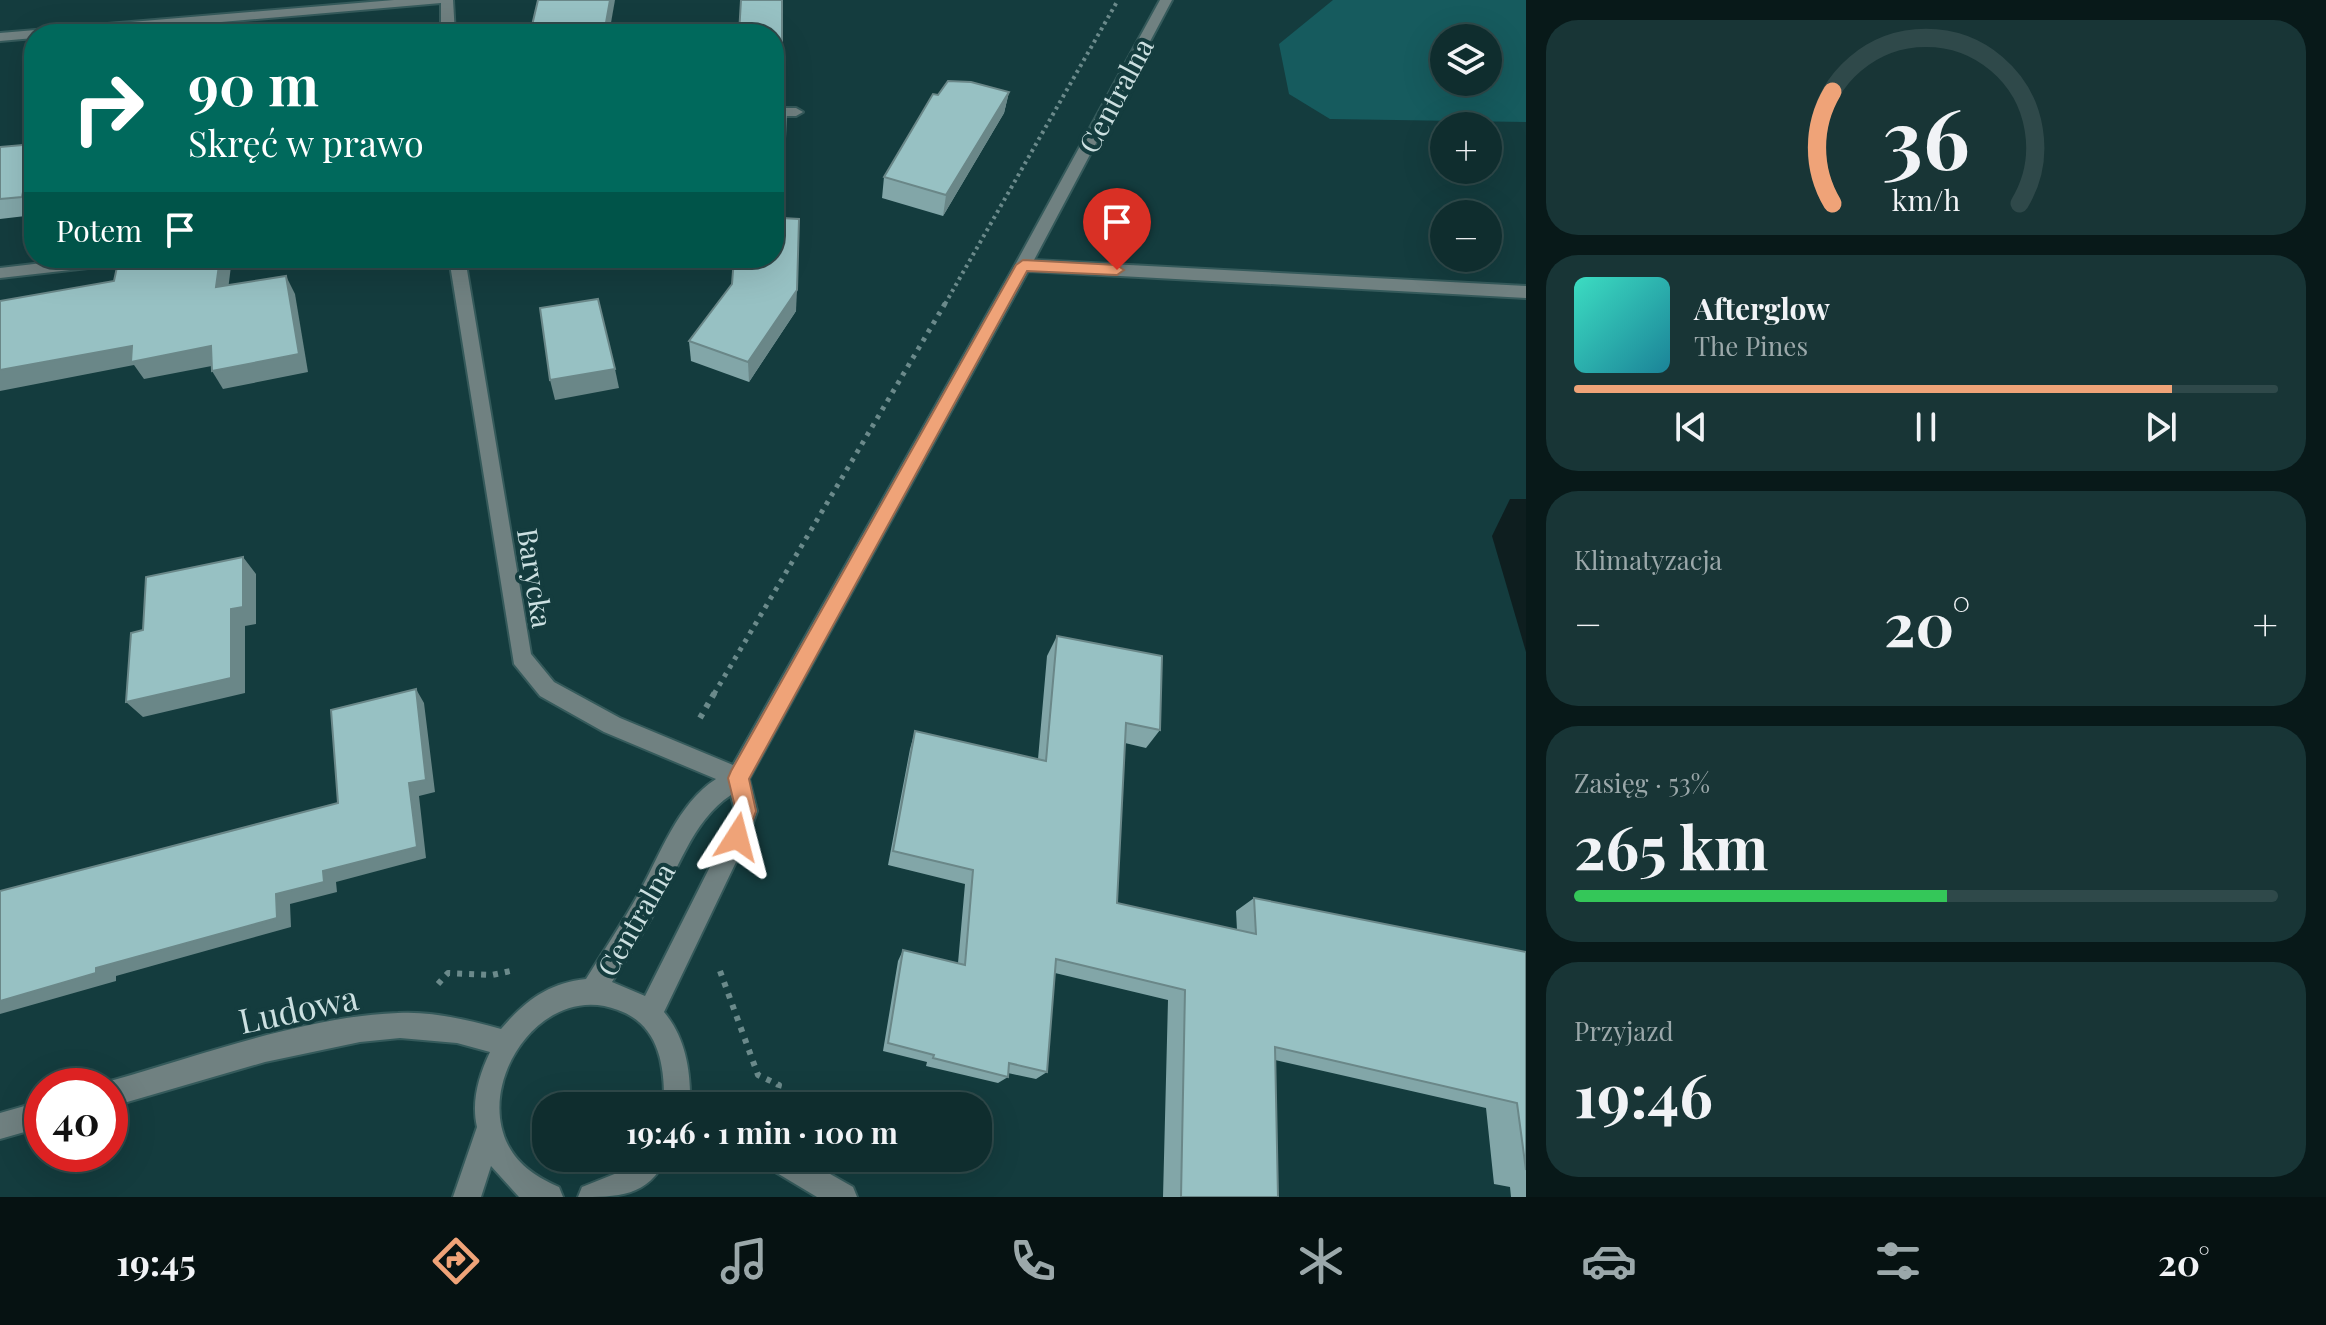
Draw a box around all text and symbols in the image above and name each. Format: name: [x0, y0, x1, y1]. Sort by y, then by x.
map controls: [1430, 24, 1502, 272]
button: layers: [1430, 24, 1502, 96]
street label: Centralna: [1069, 31, 1161, 159]
text: 90 m: [188, 46, 319, 121]
icon: right: [56, 56, 160, 160]
text: 36: [1882, 79, 1970, 190]
button: +: [1430, 112, 1502, 184]
text: Skręć w prawo: [188, 118, 424, 166]
text: km/h: [1892, 180, 1960, 218]
pin: [1083, 188, 1151, 270]
icon: arrive: [1095, 200, 1139, 244]
button: −: [1430, 200, 1502, 272]
icon: arrive: [158, 208, 202, 252]
text: Potem: [56, 210, 142, 250]
text: Afterglow: [1694, 288, 1830, 328]
text: The Pines: [1694, 328, 1808, 363]
icon: previous: [1669, 405, 1713, 449]
icon: pause: [1904, 405, 1948, 449]
icon: next: [2139, 405, 2183, 449]
street label: Barycka: [510, 526, 562, 631]
text: Klimatyzacja: [1574, 542, 1722, 577]
text: 20°: [1884, 582, 1971, 662]
text: −: [1574, 593, 1602, 652]
text: +: [2252, 593, 2278, 652]
text: Zasięg · 53%: [1574, 765, 1710, 800]
position arrow: [695, 795, 779, 879]
text: 265 km: [1574, 805, 1768, 885]
street label: Centralna: [588, 856, 682, 982]
street label: Ludowa: [234, 973, 362, 1043]
text: Przyjazd: [1574, 1013, 1674, 1048]
text: 19:46: [1574, 1053, 1713, 1133]
speed limit sign: 40: [24, 1068, 128, 1172]
text: 19:46 · 1 min · 100 m: [626, 1112, 898, 1152]
icon: directions: [428, 1233, 484, 1289]
icon: music: [716, 1233, 772, 1289]
icon: phone: [1005, 1233, 1061, 1289]
icon: climate: [1293, 1233, 1349, 1289]
icon: car: [1581, 1233, 1637, 1289]
icon: filters: [1870, 1233, 1926, 1289]
text: 19:45: [116, 1237, 196, 1285]
text: 20°: [2158, 1237, 2210, 1285]

